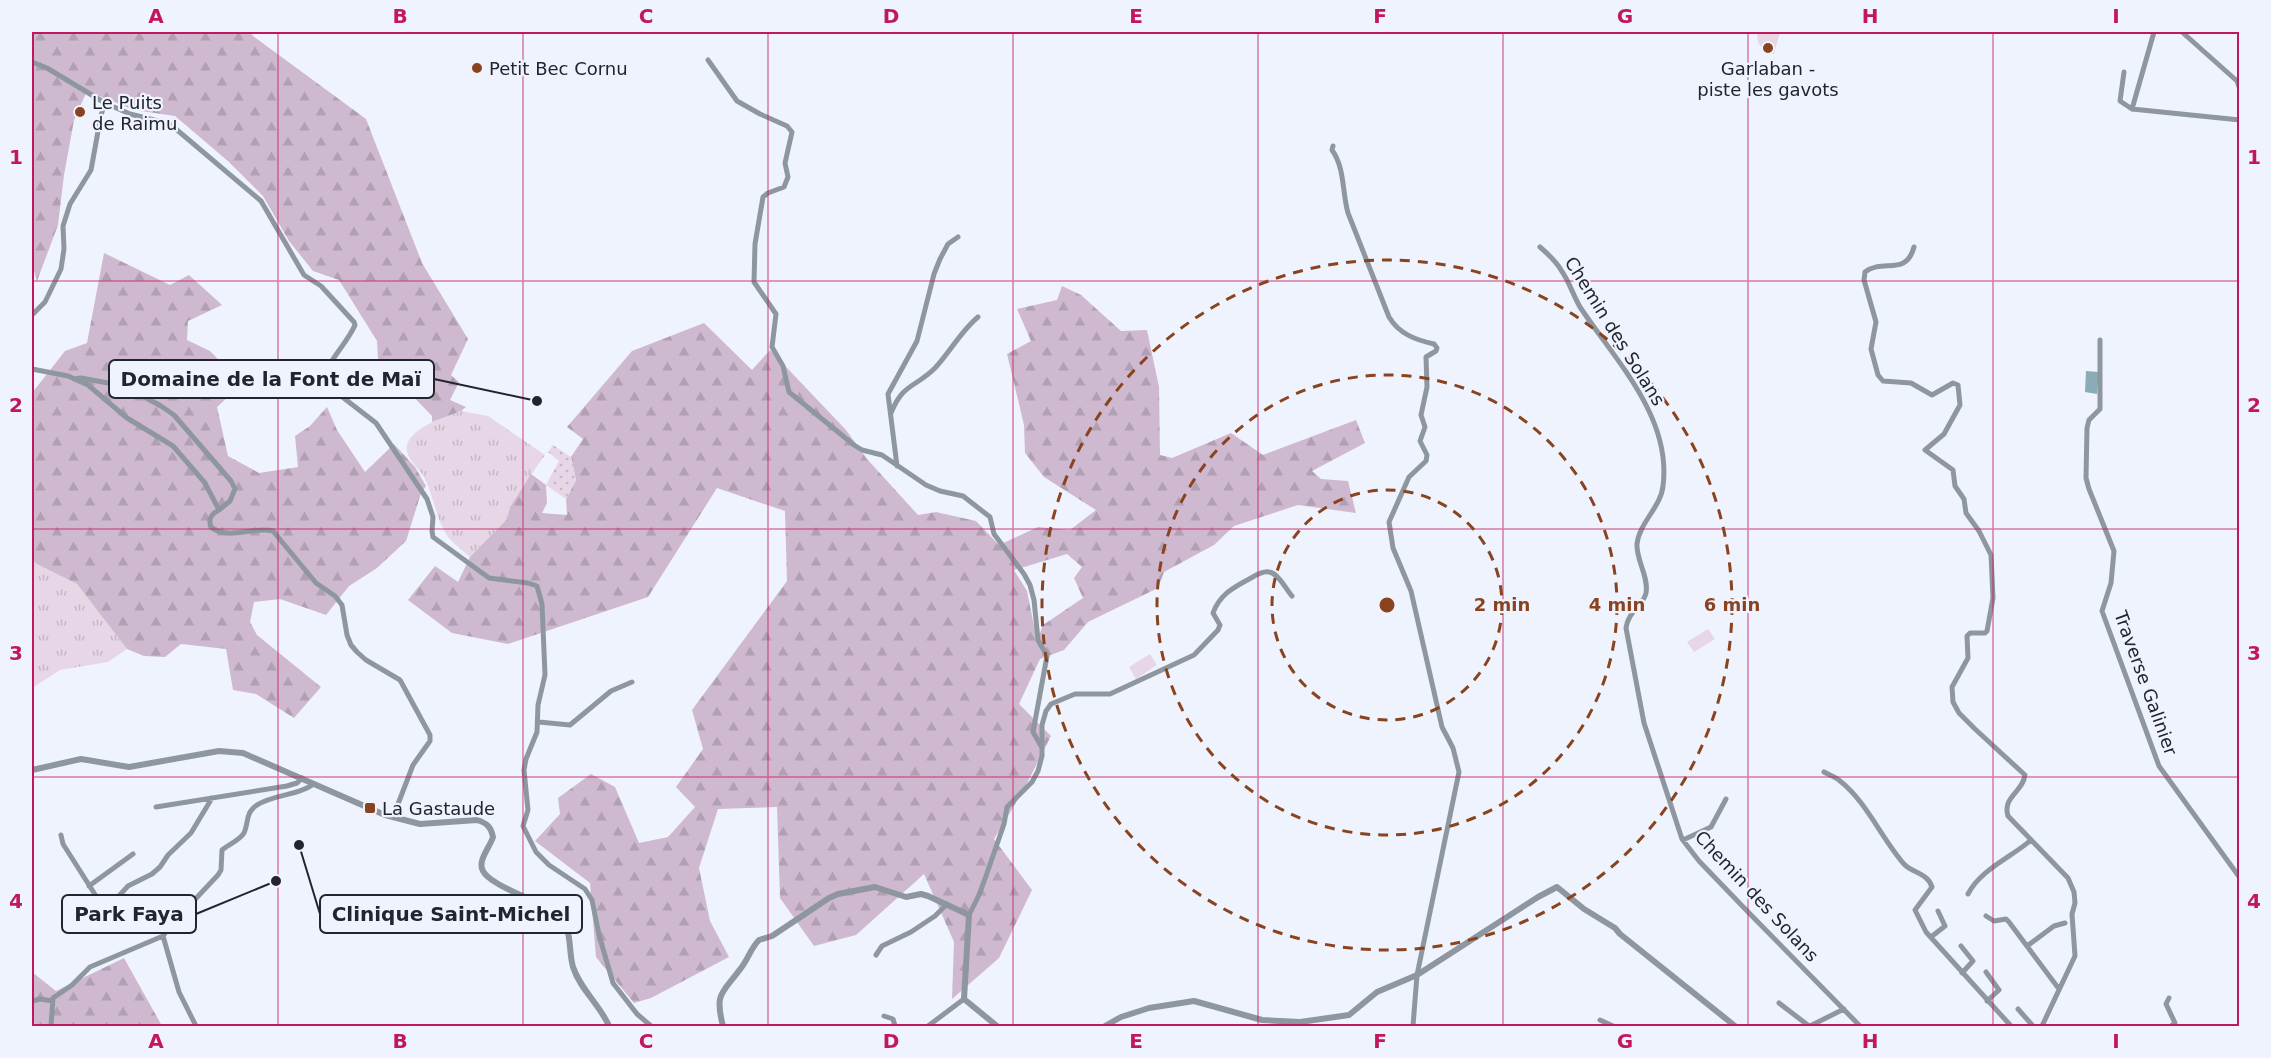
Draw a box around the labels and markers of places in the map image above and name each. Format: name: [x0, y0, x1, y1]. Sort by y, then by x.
marker: Garlaban - piste les gavots: [1761, 41, 1775, 55]
place label: Petit Bec Cornu: [489, 58, 628, 79]
place label: Garlaban - piste les gavots: [1697, 58, 1839, 100]
marker: Petit Bec Cornu: [470, 61, 484, 75]
place label: Le Puits de Raimu: [92, 92, 177, 134]
marker: Le Puits de Raimu: [73, 105, 87, 119]
callout: Domaine de la Font de Maï: [109, 360, 434, 398]
centre of rings: [1377, 595, 1397, 615]
place label: La Gastaude: [382, 798, 495, 819]
marker: La Gastaude: [363, 801, 377, 815]
callout: Park Faya: [62, 895, 196, 933]
callout: Clinique Saint-Michel: [320, 895, 582, 933]

